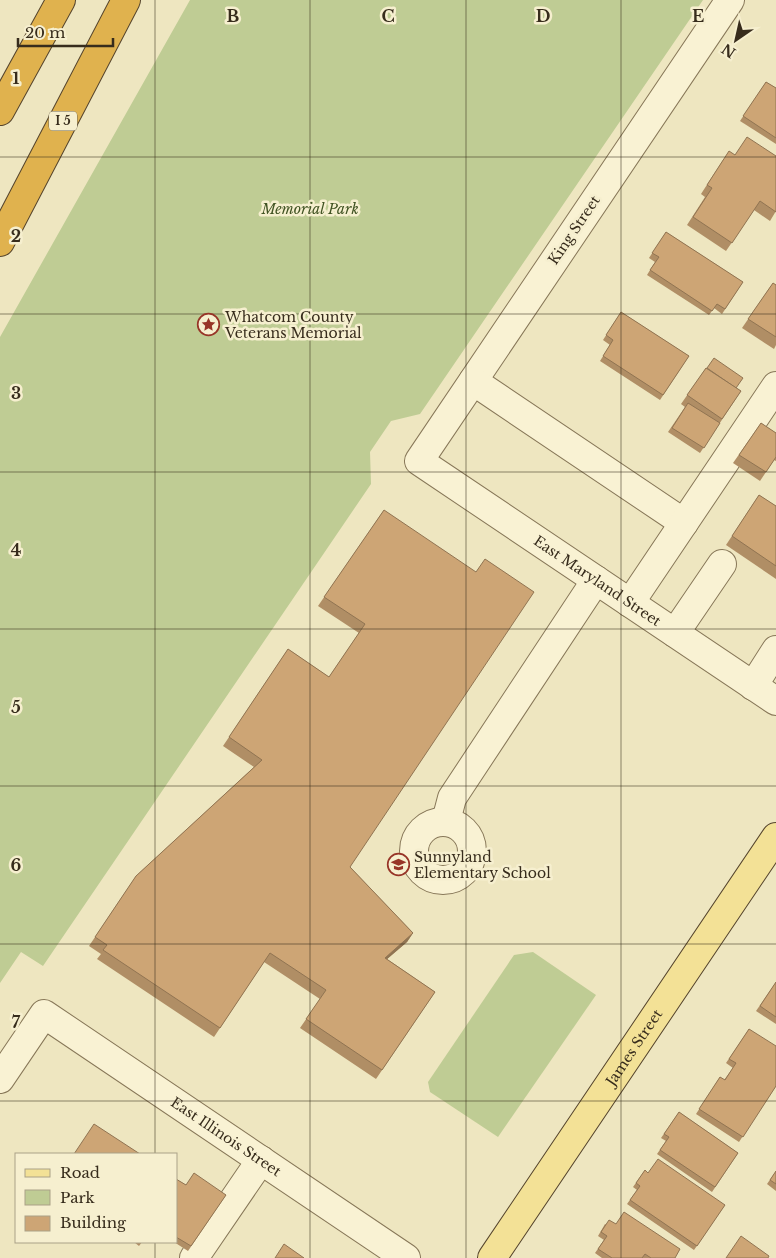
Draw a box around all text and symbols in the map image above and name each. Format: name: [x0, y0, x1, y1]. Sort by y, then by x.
text: B: [227, 6, 240, 26]
text: C: [381, 6, 395, 26]
text: D: [536, 6, 550, 26]
text: E: [692, 6, 704, 26]
scale bar: [18, 15, 112, 47]
north arrow: [711, 15, 761, 65]
text: 20 m: [25, 23, 65, 42]
text: N: [718, 40, 739, 62]
text: 1: [13, 68, 20, 88]
road number: I 5: [49, 112, 77, 130]
street label: King Street: [544, 191, 604, 268]
park label: Memorial Park: [260, 200, 359, 218]
text: 2: [11, 226, 21, 246]
place label: Whatcom County Veterans Memorial: [224, 308, 362, 342]
place icon: Whatcom County Veterans Memorial: [197, 313, 221, 337]
text: 3: [11, 383, 21, 403]
street label: East Maryland Street: [530, 532, 665, 631]
text: 4: [11, 540, 21, 560]
text: 5: [11, 697, 21, 717]
place label: Sunnyland Elementary School: [414, 848, 551, 882]
school or university icon: Sunnyland Elementary School: [386, 853, 410, 877]
text: 6: [11, 855, 22, 875]
street label: James Street: [601, 1005, 667, 1091]
text: 7: [12, 1012, 21, 1032]
street label: East Illinois Street: [167, 1093, 285, 1181]
legend: [15, 1153, 178, 1243]
text: Road: [60, 1163, 100, 1182]
text: Park: [60, 1188, 96, 1207]
text: Building: [60, 1213, 127, 1232]

